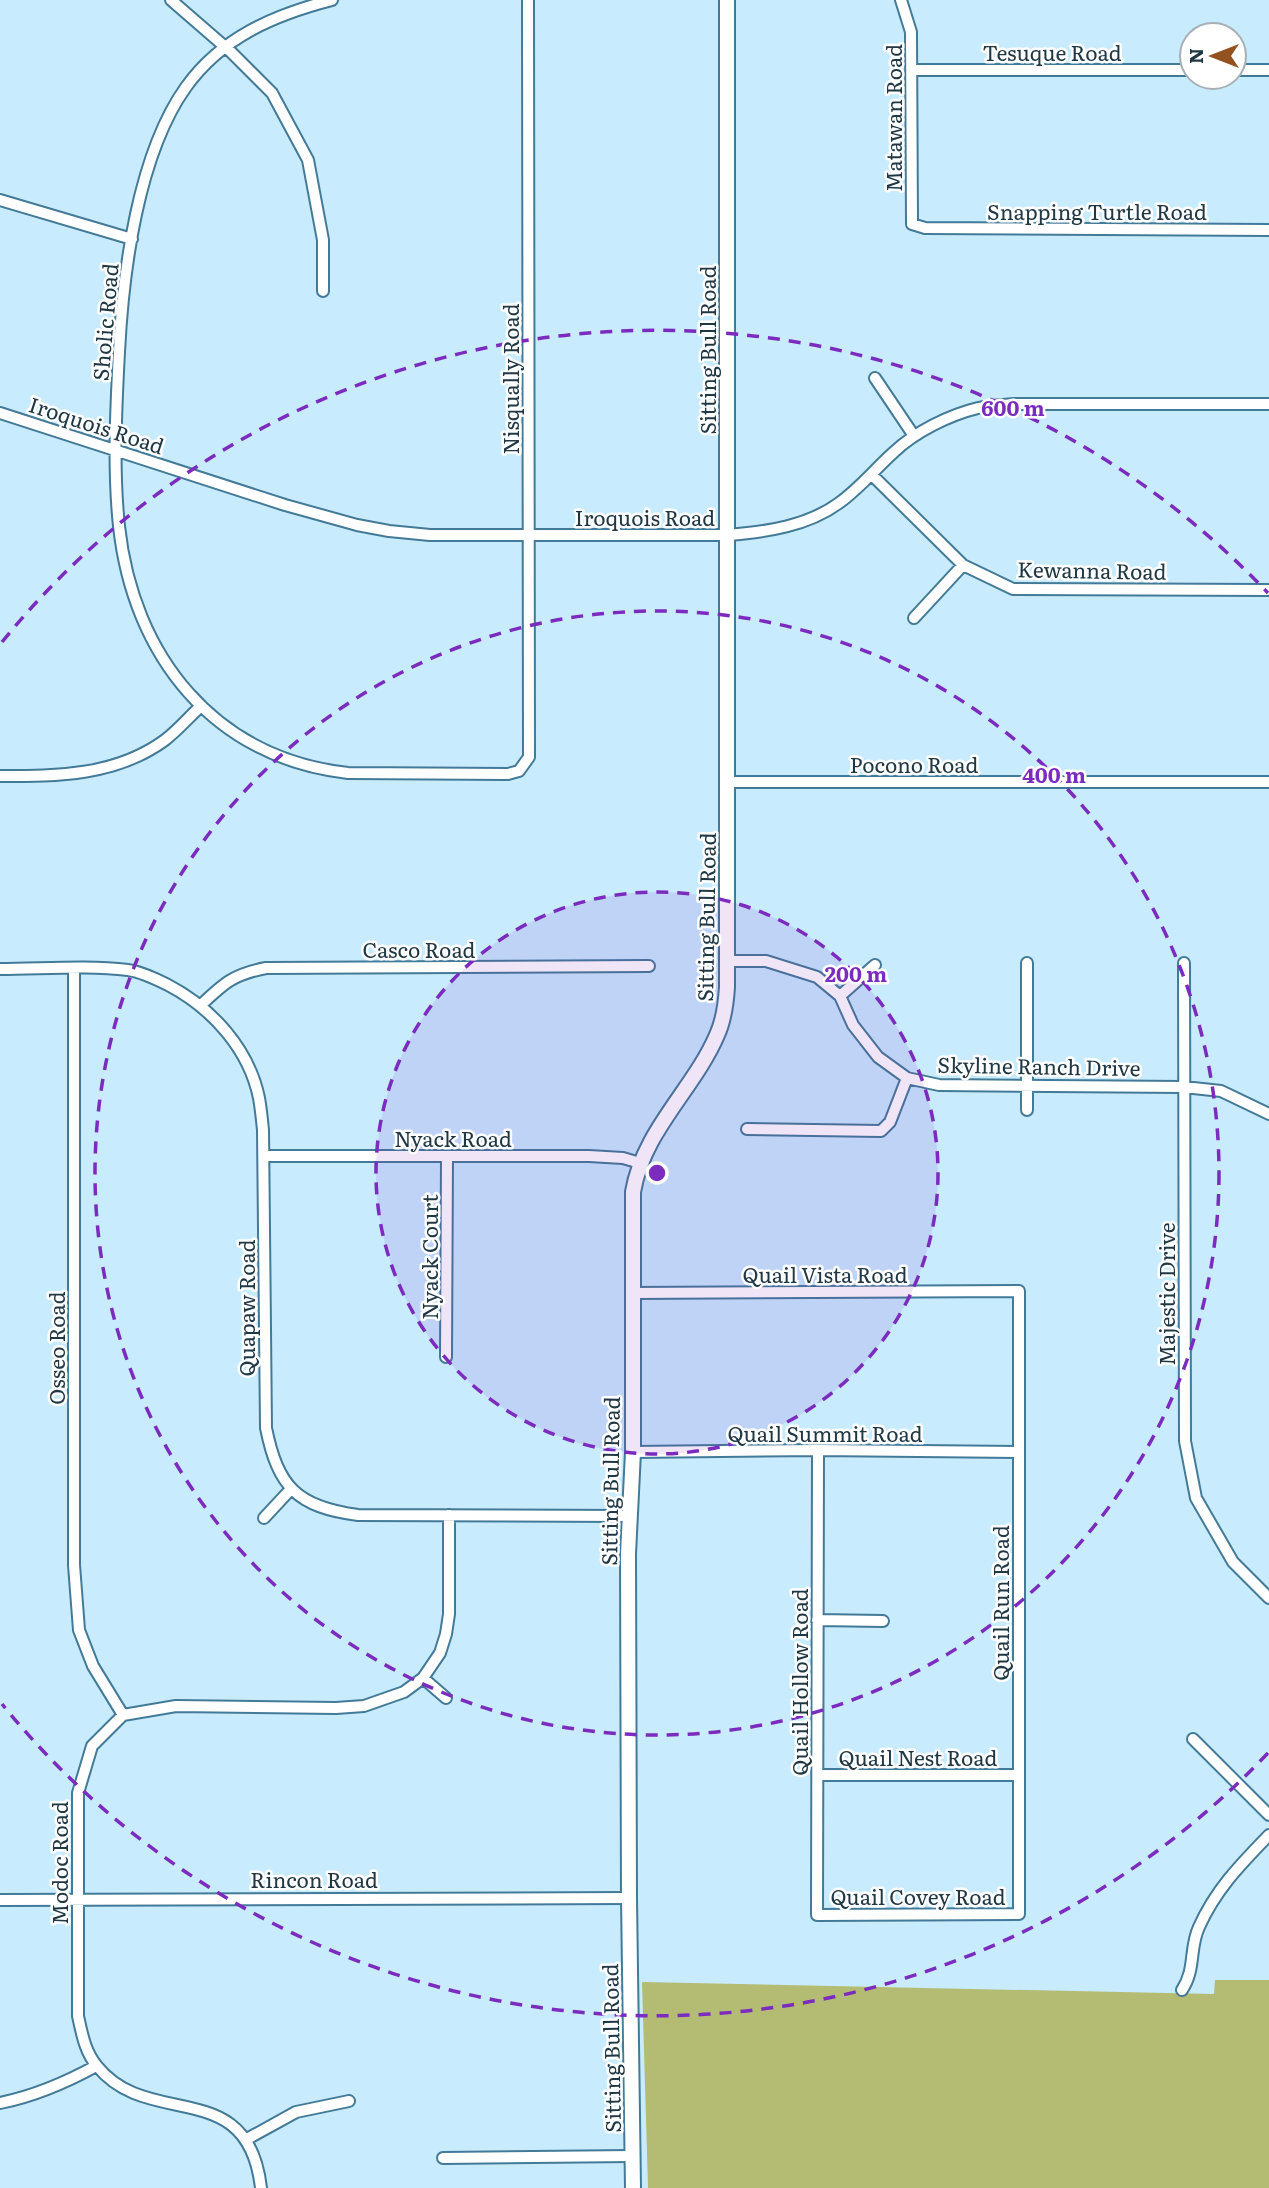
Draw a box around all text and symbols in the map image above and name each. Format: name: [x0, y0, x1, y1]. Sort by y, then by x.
north arrow: [1178, 21, 1248, 91]
street label: Tesuque Road: [982, 36, 1122, 67]
street label: Matawan Road: [877, 44, 908, 192]
text: N: [1181, 48, 1209, 64]
street label: Snapping Turtle Road: [987, 195, 1207, 226]
street label: Sholic Road: [83, 262, 125, 382]
street label: Sitting Bull Road: [691, 265, 722, 435]
street label: Nisqually Road: [494, 303, 525, 455]
street label: Iroquois Road: [26, 388, 169, 460]
text: 600 m: [981, 391, 1045, 422]
street label: Iroquois Road: [575, 501, 715, 532]
street label: Kewanna Road: [1017, 552, 1167, 586]
street label: Pocono Road: [850, 748, 978, 779]
text: 400 m: [1022, 758, 1086, 789]
street label: Sitting Bull Road: [688, 832, 722, 1002]
street label: Casco Road: [363, 933, 476, 964]
text: 200 m: [825, 957, 887, 988]
street label: Skyline Ranch Drive: [937, 1048, 1141, 1082]
street label: Nyack Road: [394, 1122, 512, 1153]
centre of rings: [645, 1161, 669, 1185]
street label: Nyack Court: [413, 1194, 444, 1320]
street label: Majestic Drive: [1150, 1222, 1181, 1366]
street label: Quapaw Road: [230, 1239, 261, 1377]
street label: Quail Vista Road: [742, 1258, 908, 1289]
street label: Osseo Road: [40, 1291, 71, 1405]
street label: Sitting Bull Road: [592, 1396, 626, 1566]
street label: Quail Summit Road: [727, 1417, 923, 1448]
street label: Quail Run Road: [984, 1525, 1015, 1681]
street label: Quail Hollow Road: [783, 1588, 814, 1776]
street label: Quail Nest Road: [839, 1741, 998, 1772]
street label: Modoc Road: [43, 1801, 74, 1925]
street label: Rincon Road: [250, 1863, 378, 1894]
street label: Quail Covey Road: [830, 1880, 1006, 1911]
street label: Sitting Bull Road: [593, 1963, 627, 2133]

